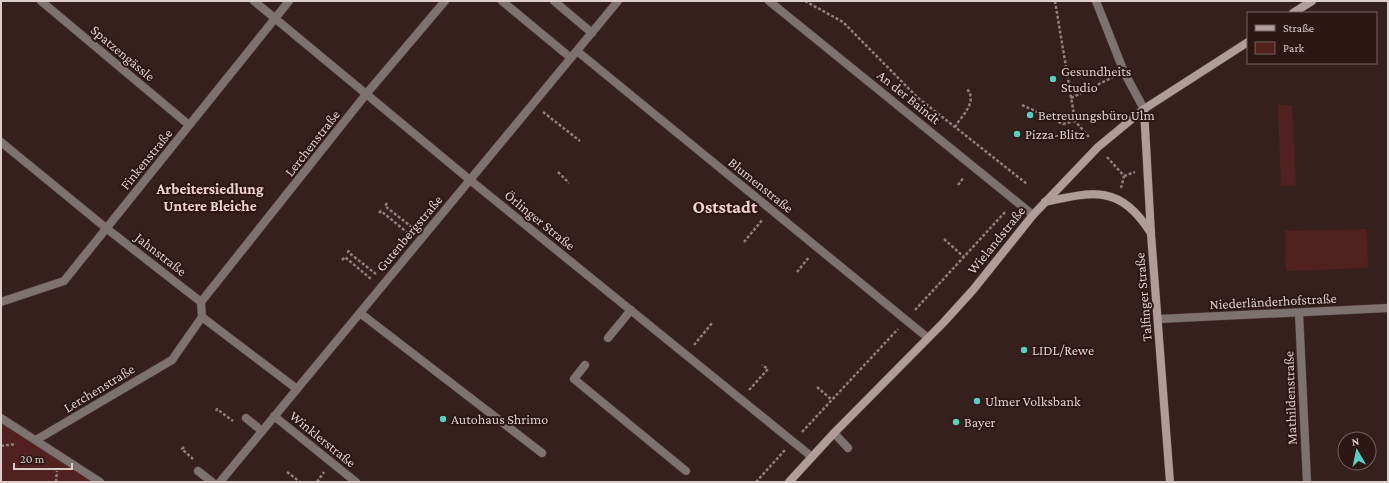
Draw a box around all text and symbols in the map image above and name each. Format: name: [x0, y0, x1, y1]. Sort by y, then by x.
legend: [1247, 12, 1377, 64]
text: Straße: [1283, 21, 1314, 35]
street label: Spatzengässle: [88, 22, 158, 84]
text: Park: [1283, 41, 1305, 55]
place label: Gesundheits Studio: [1061, 63, 1131, 95]
street label: An der Baindt: [874, 67, 944, 128]
marker: Gesundheits Studio: [1048, 74, 1058, 84]
street label: Lerchenstraße: [281, 107, 343, 179]
place label: Betreuungsbüro Ulm: [1038, 107, 1155, 123]
marker: Betreuungsbüro Ulm: [1025, 110, 1035, 120]
street label: Finkenstraße: [117, 125, 175, 193]
place label: Pizza-Blitz: [1025, 126, 1085, 142]
marker: Pizza-Blitz: [1012, 129, 1022, 139]
street label: Blumenstraße: [725, 154, 797, 216]
district label: Arbeitersiedlung Untere Bleiche: [155, 181, 264, 214]
street label: Örlinger Straße: [502, 187, 578, 253]
street label: Gutenbergstraße: [372, 192, 446, 274]
district label: Oststadt: [693, 197, 758, 217]
street label: Wielandstraße: [964, 203, 1028, 277]
street label: Jahnstraße: [130, 228, 190, 279]
street label: Talfinger Straße: [1131, 252, 1155, 342]
street label: Niederländerhofstraße: [1209, 290, 1337, 312]
place label: LIDL/Rewe: [1032, 342, 1094, 358]
marker: LIDL/Rewe: [1019, 345, 1029, 355]
street label: Mathildenstraße: [1280, 351, 1300, 445]
street label: Lerchenstraße: [61, 361, 137, 415]
place label: Ulmer Volksbank: [985, 393, 1081, 409]
marker: Ulmer Volksbank: [972, 396, 982, 406]
street label: Winklerstraße: [287, 407, 359, 471]
place label: Autohaus Shrimo: [451, 411, 548, 427]
marker: Autohaus Shrimo: [438, 414, 448, 424]
place label: Bayer: [964, 414, 996, 430]
marker: Bayer: [951, 417, 961, 427]
north arrow: [1337, 431, 1377, 471]
text: N: [1351, 435, 1361, 448]
scale bar: [14, 445, 72, 471]
text: 20 m: [20, 452, 45, 466]

